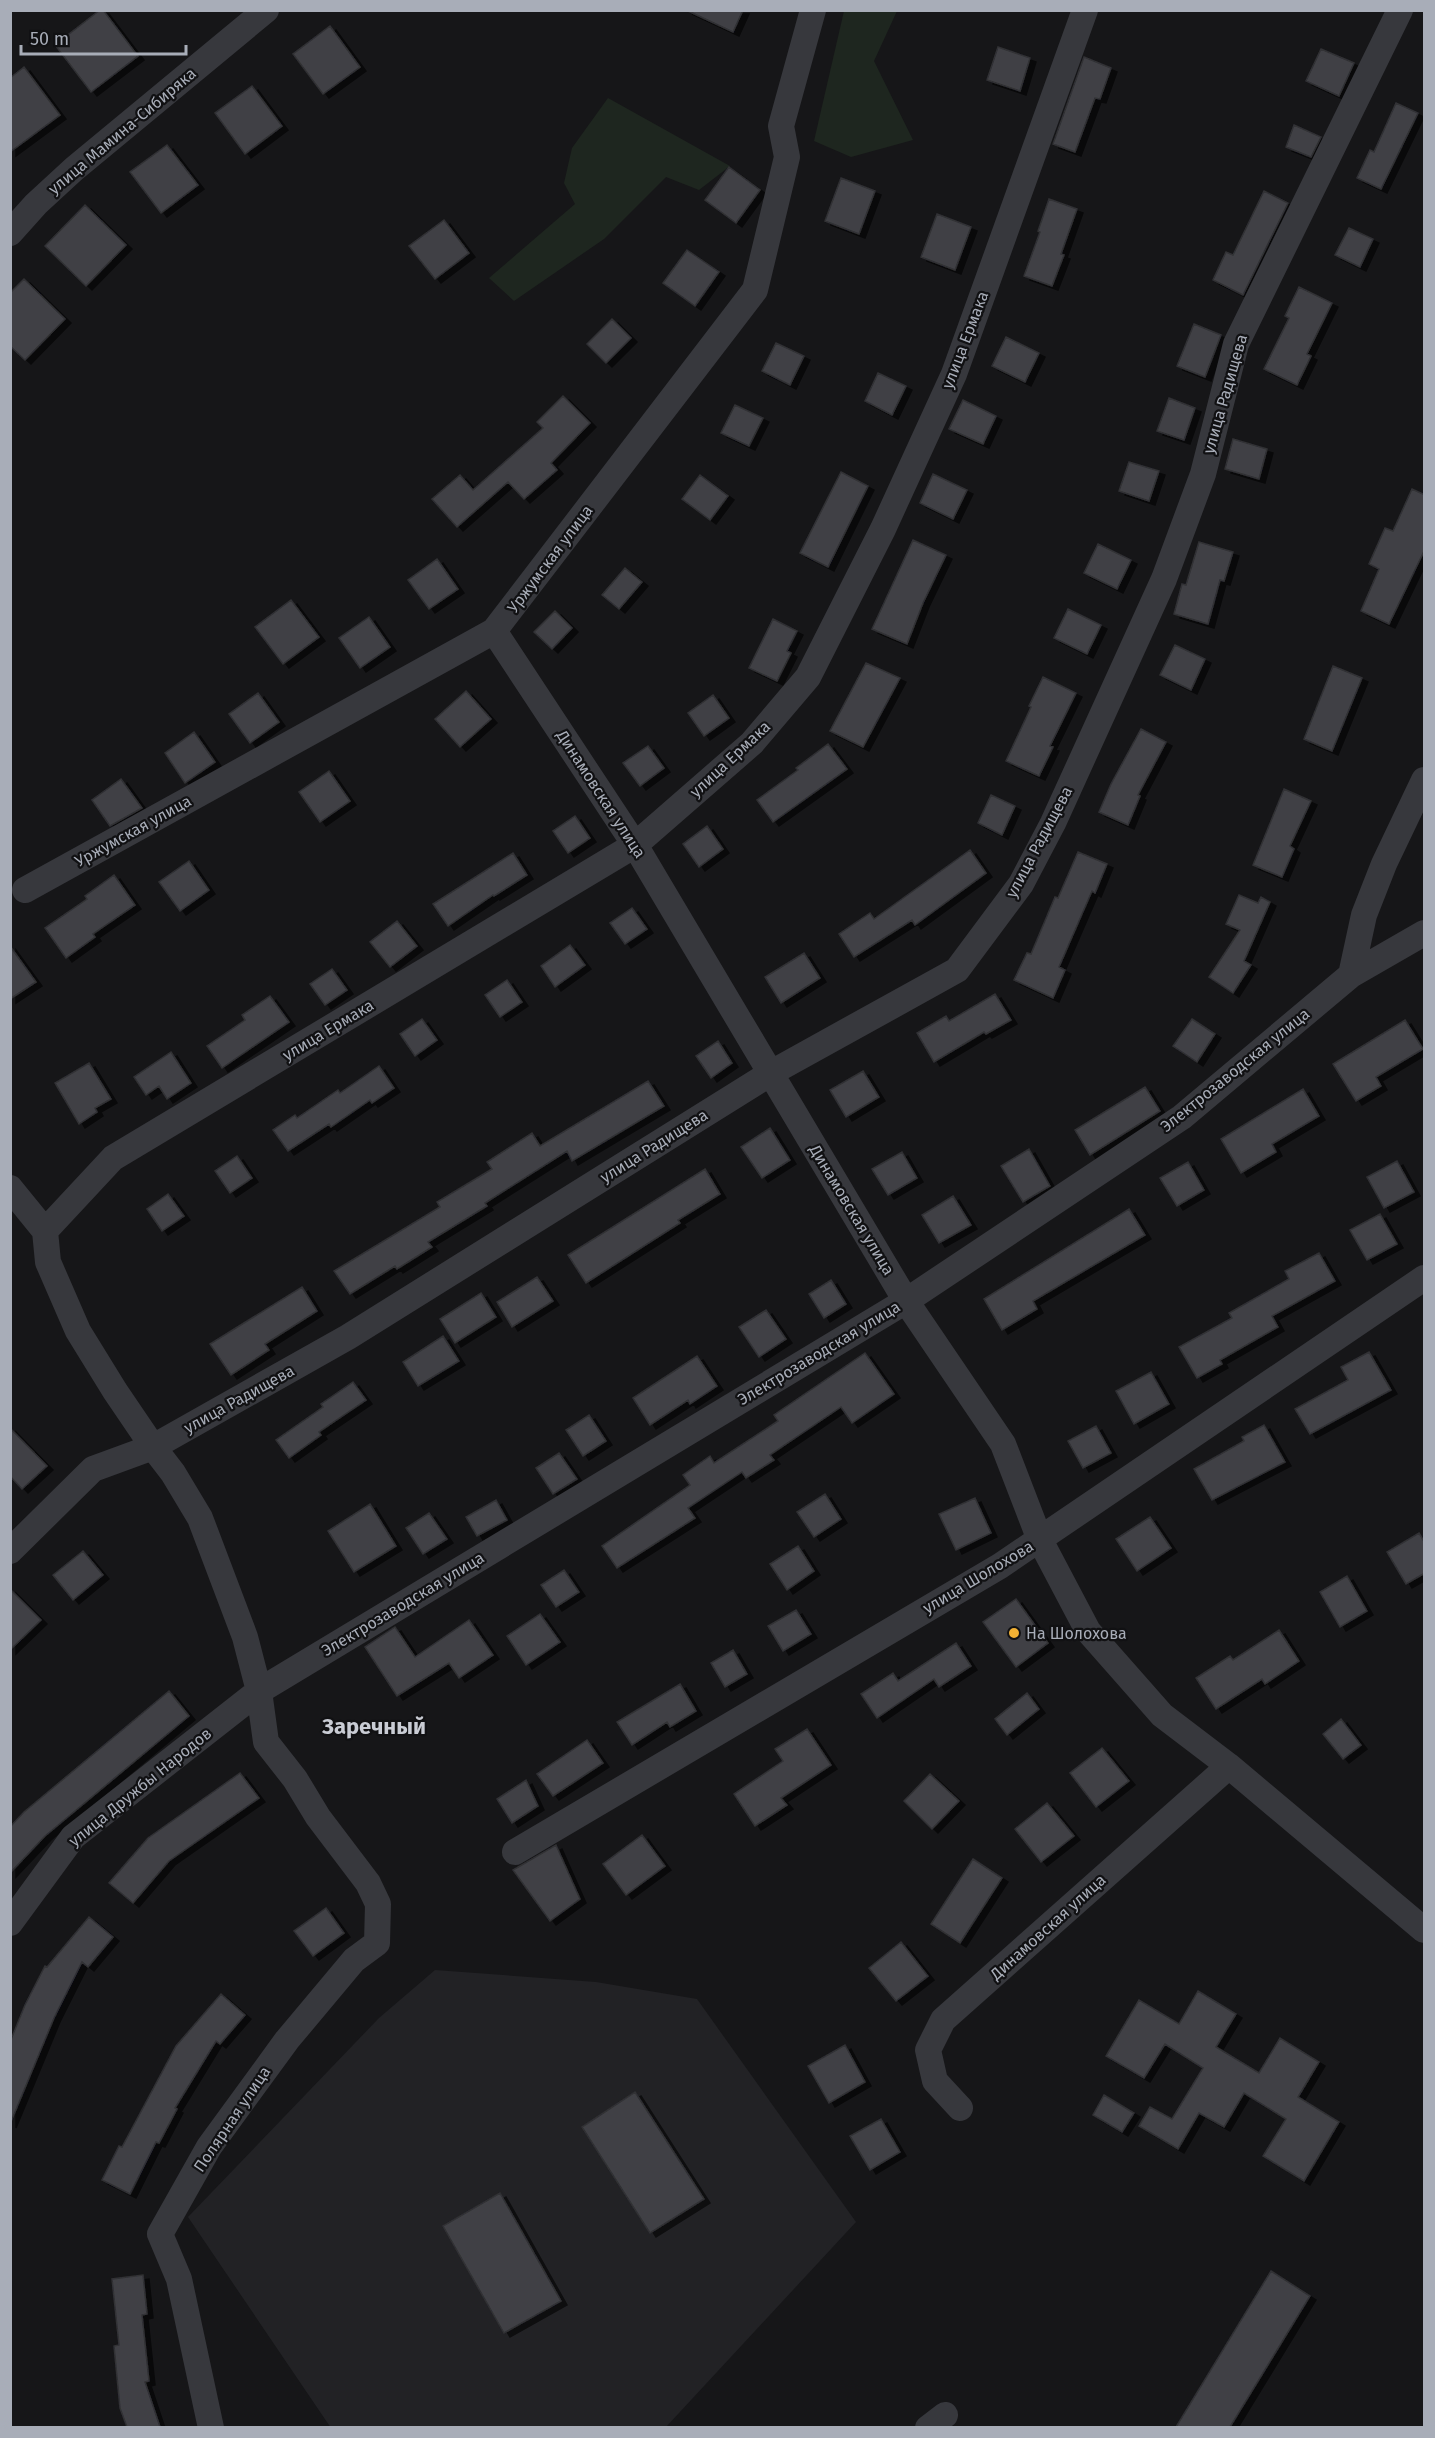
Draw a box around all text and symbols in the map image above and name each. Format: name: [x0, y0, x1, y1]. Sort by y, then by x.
scale bar: [21, 18, 186, 56]
text: 50 m: [30, 28, 69, 50]
street label: улица Мамина-Сибиряка: [44, 64, 200, 198]
street label: улица Ермака: [938, 288, 992, 392]
street label: улица Радищева: [1199, 332, 1251, 456]
street label: Уржумская улица: [503, 501, 597, 617]
street label: улица Ермака: [686, 717, 774, 801]
street label: Динамовская улица: [552, 726, 649, 862]
street label: улица Радищева: [1002, 783, 1076, 901]
street label: Уржумская улица: [71, 791, 195, 871]
street label: улица Ермака: [279, 995, 377, 1065]
street label: Электрозаводская улица: [1157, 1004, 1313, 1136]
street label: улица Радищева: [597, 1105, 711, 1187]
street label: Динамовская улица: [805, 1141, 898, 1279]
street label: Электрозаводская улица: [734, 1297, 904, 1409]
street label: улица Радищева: [180, 1361, 298, 1437]
street label: улица Шолохова: [919, 1536, 1037, 1618]
street label: Электрозаводская улица: [318, 1548, 488, 1660]
place label: На Шолохова: [1026, 1624, 1127, 1643]
marker: На Шолохова: [1007, 1626, 1021, 1640]
district label: Заречный: [321, 1713, 426, 1740]
street label: улица Дружбы Народов: [65, 1724, 215, 1850]
street label: Динамовская улица: [986, 1870, 1110, 1984]
street label: Полярная улица: [190, 2063, 274, 2175]

